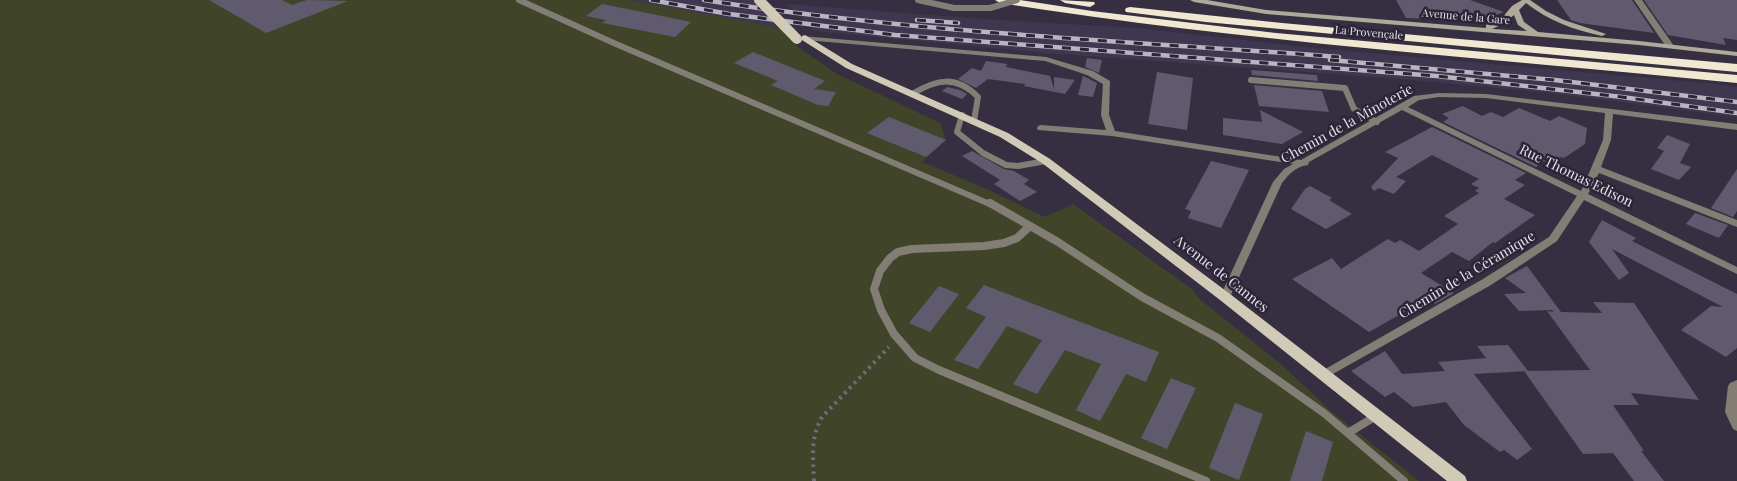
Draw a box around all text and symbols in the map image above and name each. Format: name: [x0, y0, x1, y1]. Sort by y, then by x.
street label: Avenue de la Gare: [1421, 7, 1511, 27]
street label: La Provençale: [1334, 23, 1404, 43]
street label: Chemin de la Minoterie: [1278, 81, 1416, 167]
street label: Rue Thomas Edison: [1516, 141, 1636, 211]
street label: Chemin de la Céramique: [1396, 228, 1538, 322]
street label: Avenue de Cannes: [1170, 232, 1272, 316]

